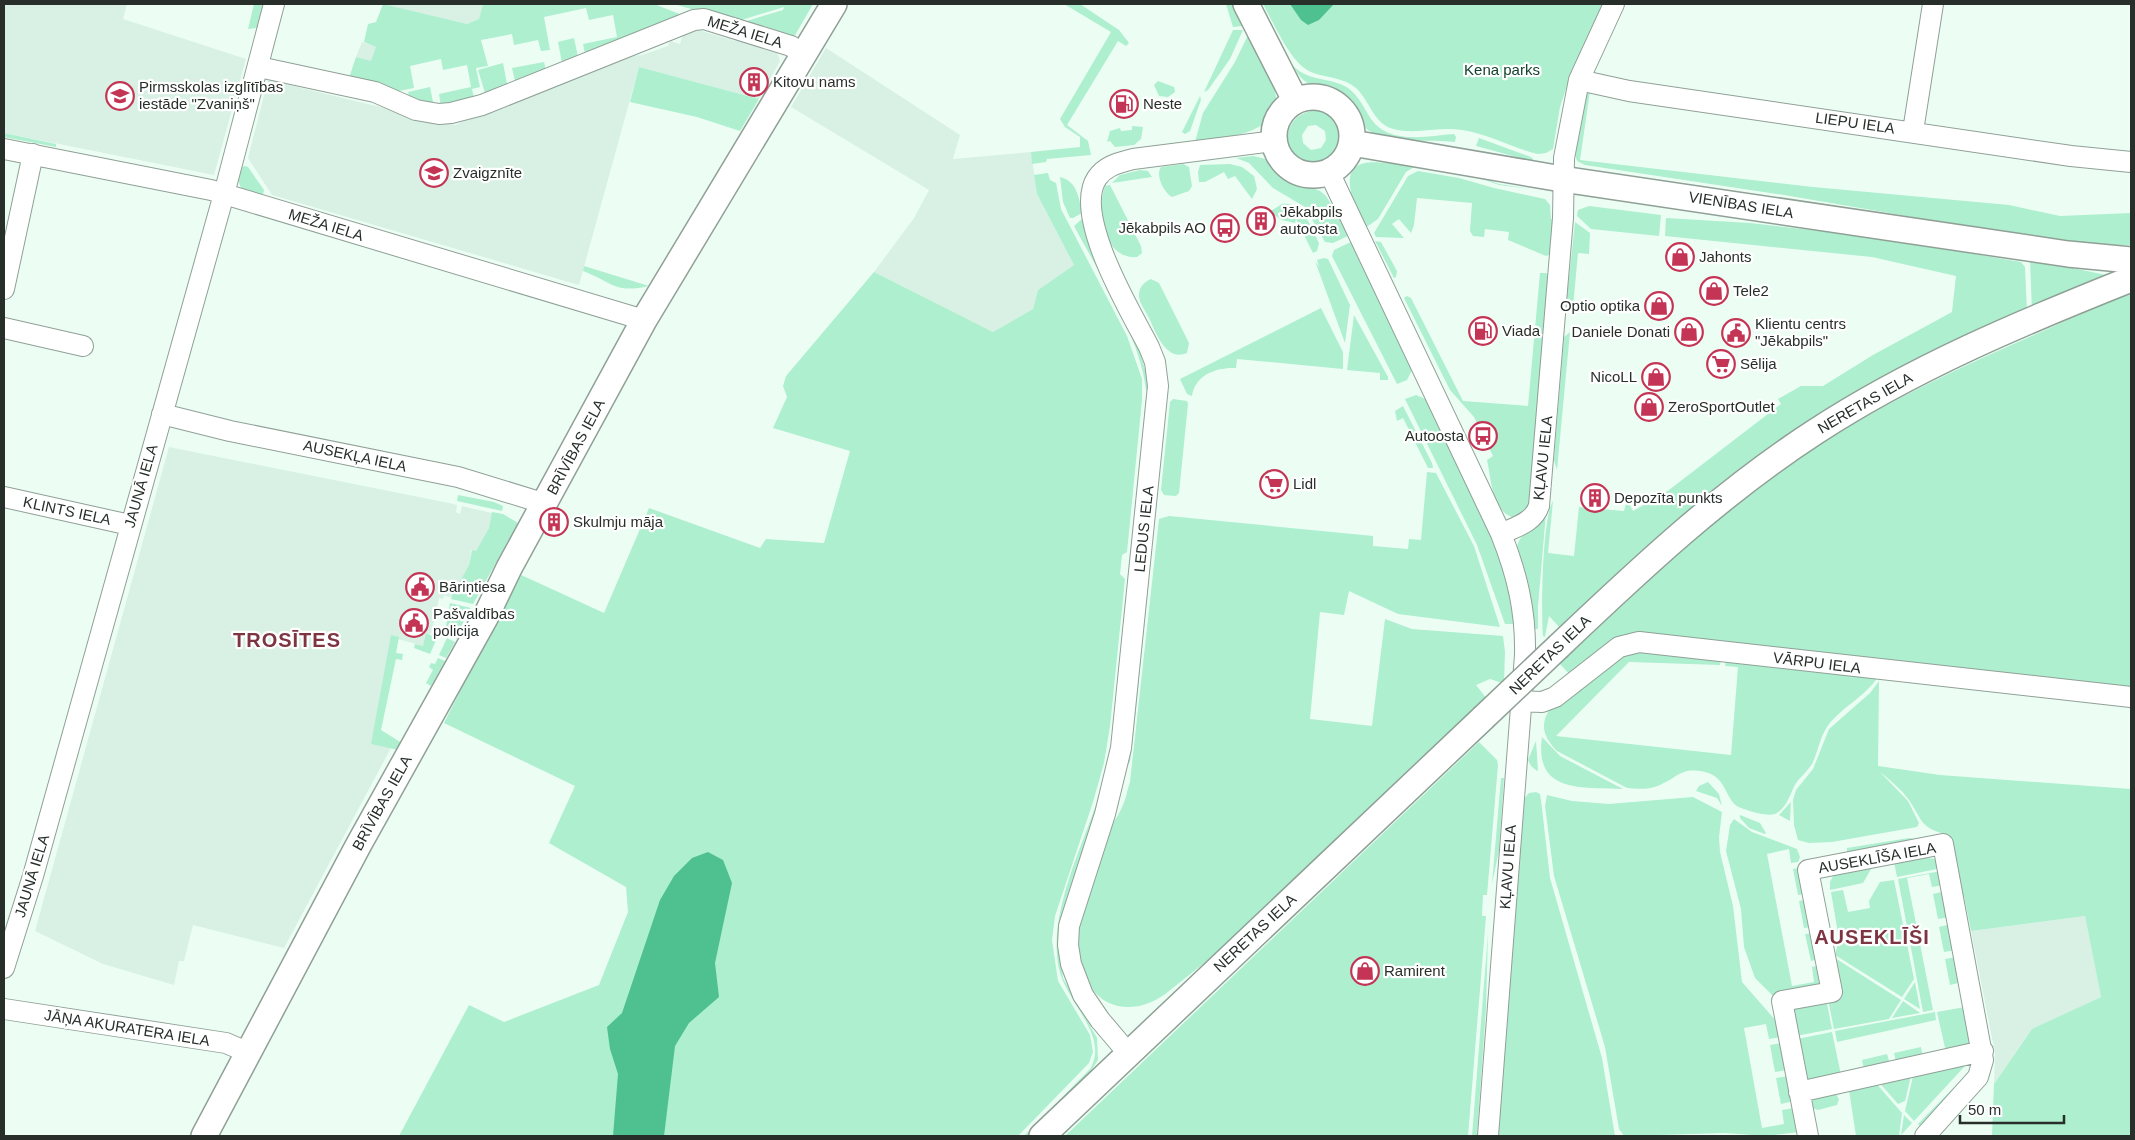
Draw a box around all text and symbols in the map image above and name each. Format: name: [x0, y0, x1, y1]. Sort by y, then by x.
street label: MEŽA IELA: [706, 12, 785, 51]
park label: Kena parks: [1464, 61, 1540, 78]
building icon: Kitovu nams: [739, 67, 769, 97]
place label: Kitovu nams: [773, 73, 856, 90]
place label: Pirmsskolas izglītības iestāde "Zvaniņš": [139, 78, 283, 112]
school or university icon: Pirmsskolas izglītības iestāde "Zvaniņš": [105, 81, 135, 111]
fuel station icon: Neste: [1109, 89, 1139, 119]
place label: Neste: [1143, 95, 1182, 112]
street label: LIEPU IELA: [1814, 109, 1896, 136]
school or university icon: Zvaigznīte: [419, 158, 449, 188]
place label: Zvaigznīte: [453, 164, 522, 181]
street label: VIENĪBAS IELA: [1687, 188, 1795, 221]
place label: Jēkabpils autoosta: [1280, 203, 1343, 237]
street label: MEŽA IELA: [287, 205, 366, 244]
building icon: Jēkabpils autoosta: [1246, 206, 1276, 236]
bus stop icon: Jēkabpils AO: [1210, 213, 1240, 243]
place label: Jēkabpils AO: [1118, 219, 1206, 236]
shop icon: Jahonts: [1665, 242, 1695, 272]
place label: Jahonts: [1699, 248, 1752, 265]
shop icon: Tele2: [1699, 276, 1729, 306]
place label: Tele2: [1733, 282, 1769, 299]
shop icon: Optio optika: [1644, 291, 1674, 321]
place label: Optio optika: [1560, 297, 1641, 314]
place label: Klientu centrs "Jēkabpils": [1755, 315, 1846, 349]
fuel station icon: Viada: [1468, 316, 1498, 346]
shop icon: Daniele Donati: [1674, 317, 1704, 347]
public building icon: Klientu centrs "Jēkabpils": [1721, 318, 1751, 348]
place label: Viada: [1502, 322, 1541, 339]
place label: Daniele Donati: [1572, 323, 1670, 340]
supermarket icon: Sēlija: [1706, 349, 1736, 379]
place label: Sēlija: [1740, 355, 1777, 372]
shop icon: NicoLL: [1641, 362, 1671, 392]
place label: NicoLL: [1590, 368, 1637, 385]
street label: NERETAS IELA: [1814, 369, 1915, 437]
shop icon: ZeroSportOutlet: [1634, 392, 1664, 422]
street label: BRĪVĪBAS IELA: [543, 396, 608, 498]
place label: ZeroSportOutlet: [1668, 398, 1776, 415]
street label: KĻAVU IELA: [1530, 415, 1555, 501]
bus stop icon: Autoosta: [1468, 421, 1498, 451]
place label: Autoosta: [1405, 427, 1465, 444]
street label: AUSEKĻA IELA: [302, 436, 408, 475]
street label: JAUNĀ IELA: [121, 442, 161, 529]
supermarket icon: Lidl: [1259, 469, 1289, 499]
place label: Lidl: [1293, 475, 1316, 492]
building icon: Depozīta punkts: [1580, 483, 1610, 513]
street label: LEDUS IELA: [1131, 485, 1156, 573]
place label: Depozīta punkts: [1614, 489, 1722, 506]
street label: KLINTS IELA: [22, 493, 112, 528]
building icon: Skulmju māja: [539, 507, 569, 537]
place label: Skulmju māja: [573, 513, 664, 530]
public building icon: Bāriņtiesa: [405, 572, 435, 602]
place label: Bāriņtiesa: [439, 578, 506, 595]
place label: Pašvaldības policija: [433, 605, 515, 639]
public building icon: Pašvaldības policija: [399, 608, 429, 638]
street label: NERETAS IELA: [1505, 612, 1594, 698]
district label: TROSĪTES: [233, 629, 341, 651]
street label: VĀRPU IELA: [1772, 649, 1862, 676]
street label: BRĪVĪBAS IELA: [348, 752, 415, 853]
street label: KĻAVU IELA: [1496, 824, 1519, 910]
street label: JAUNĀ IELA: [11, 832, 52, 919]
street label: AUSEKLĪŠA IELA: [1817, 839, 1937, 876]
street label: NERETAS IELA: [1210, 890, 1299, 975]
district label: AUSEKLĪŠI: [1814, 925, 1930, 948]
shop icon: Ramirent: [1350, 956, 1380, 986]
place label: Ramirent: [1384, 962, 1446, 979]
street label: JĀŅA AKURATERA IELA: [43, 1006, 211, 1049]
scale bar: [1960, 1092, 2064, 1124]
text: 50 m: [1968, 1101, 2001, 1118]

